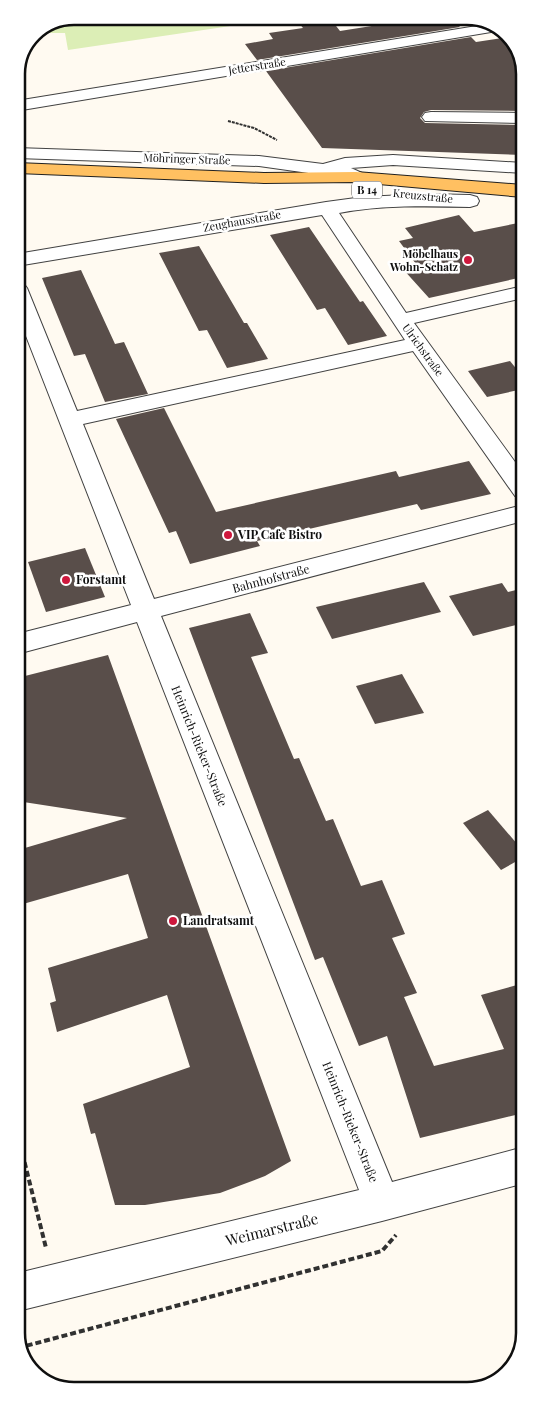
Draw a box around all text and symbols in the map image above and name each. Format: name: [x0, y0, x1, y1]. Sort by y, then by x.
street label: Jetterstraße: [226, 53, 287, 78]
street label: Möhringer Straße: [143, 149, 231, 168]
road number: B 14: [352, 182, 382, 198]
street label: Kreuzstraße: [392, 185, 454, 206]
street label: Zeughausstraße: [202, 206, 282, 235]
place label: Möbelhaus Wohn-Schatz: [389, 246, 458, 274]
marker: Möbelhaus Wohn-Schatz: [462, 254, 474, 266]
street label: Ulrichstraße: [399, 320, 448, 379]
place label: VIP Cafe Bistro: [237, 526, 322, 542]
marker: VIP Cafe Bistro: [222, 529, 234, 541]
street label: Bahnhofstraße: [230, 560, 311, 596]
place label: Forstamt: [76, 571, 127, 587]
marker: Forstamt: [60, 574, 72, 586]
street label: Heinrich-Rieker-Straße: [168, 683, 232, 808]
place label: Landratsamt: [183, 912, 255, 928]
marker: Landratsamt: [167, 915, 179, 927]
street label: Heinrich-Rieker-Straße: [319, 1059, 383, 1184]
street label: Weimarstraße: [223, 1208, 320, 1250]

